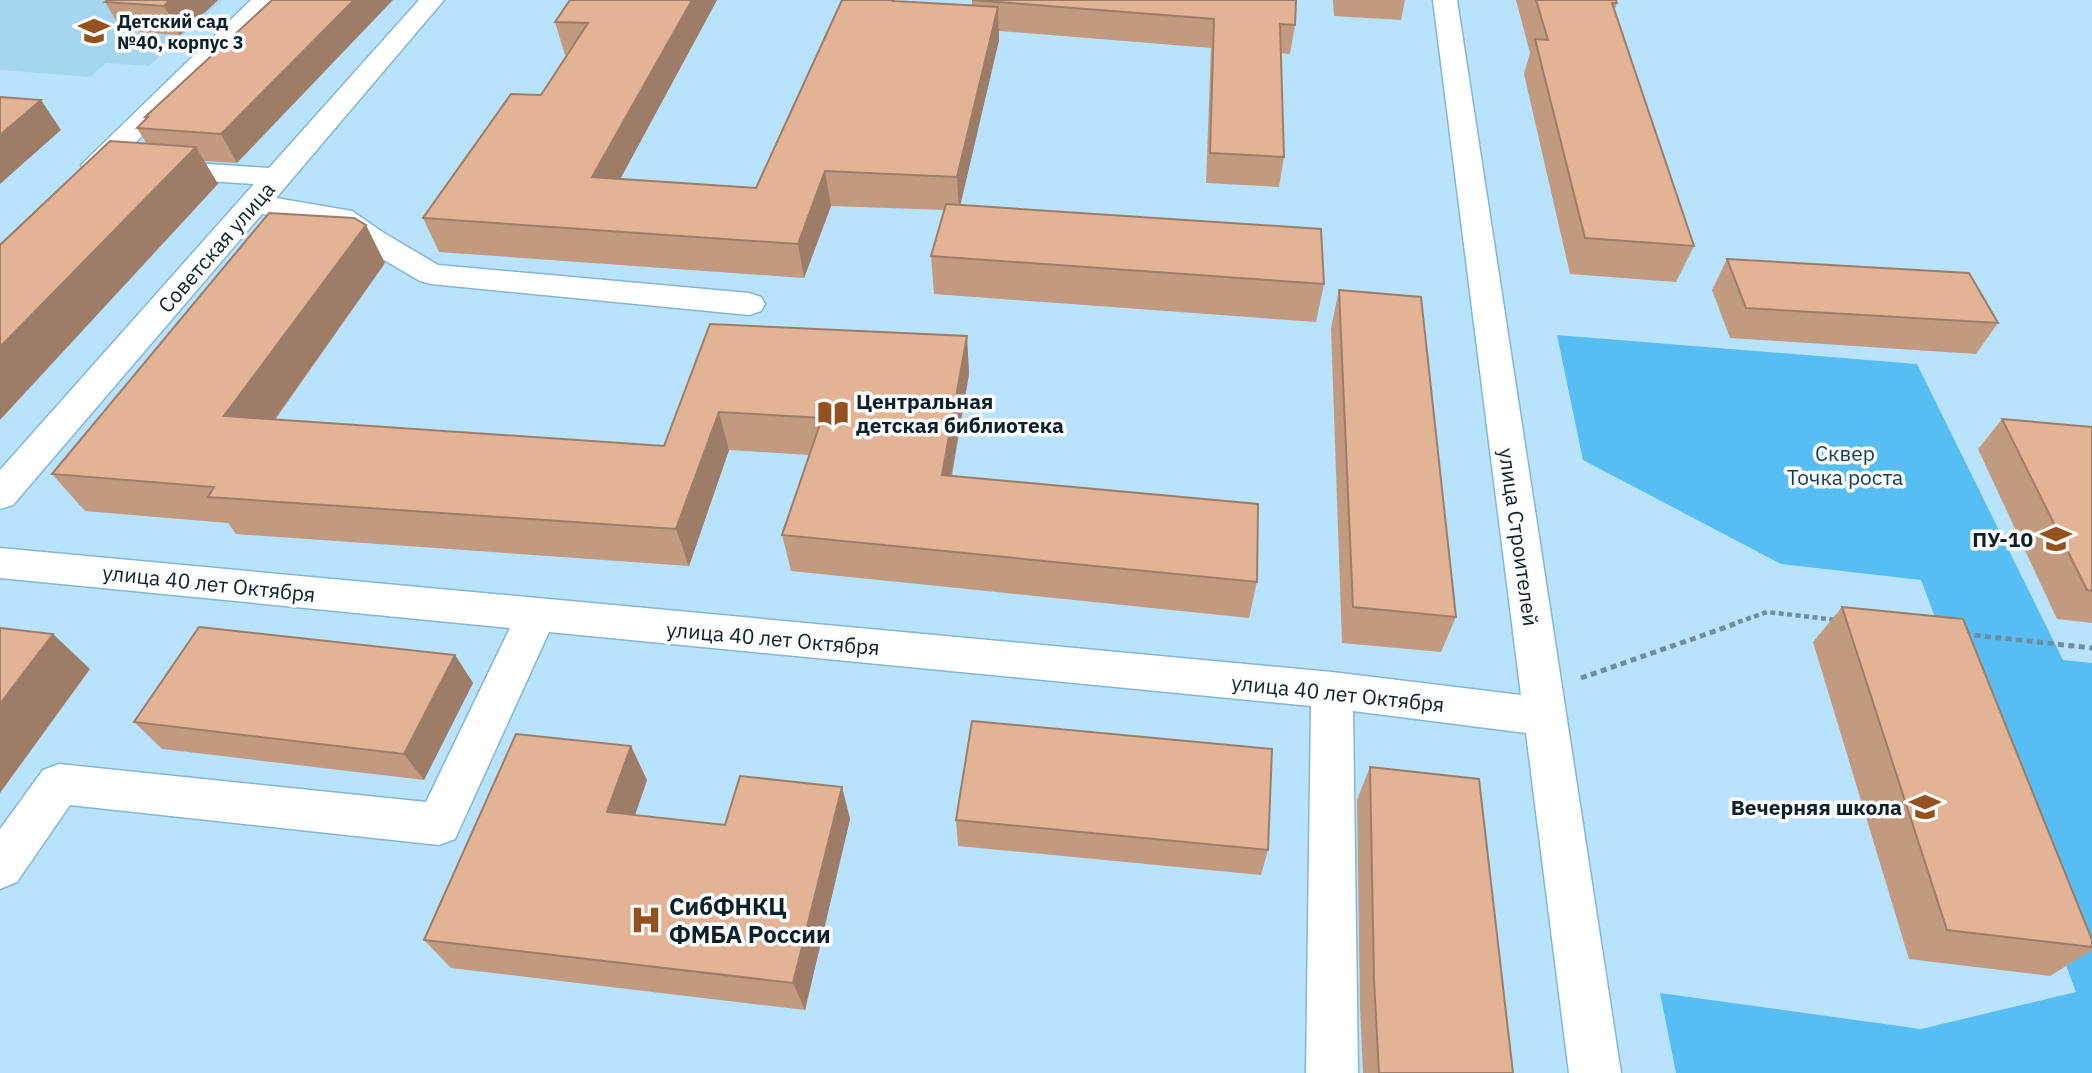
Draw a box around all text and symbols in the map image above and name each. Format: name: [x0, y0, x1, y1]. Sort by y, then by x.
place label: Детский сад №40, корпус 3: [117, 10, 244, 54]
school or university icon: Детский сад №40, корпус 3: [77, 14, 111, 48]
street label: Советская улица: [151, 176, 281, 318]
place label: Центральная детская библиотека: [856, 387, 1064, 439]
library icon: Центральная детская библиотека: [816, 396, 850, 430]
park label: Сквер Точка роста: [1787, 439, 1903, 491]
street label: улица Строителей: [1493, 446, 1545, 628]
school or university icon: ПУ-10: [2039, 522, 2073, 556]
place label: ПУ-10: [1972, 525, 2033, 553]
street label: улица 40 лет Октября: [101, 558, 317, 608]
street label: улица 40 лет Октября: [665, 615, 881, 661]
street label: улица 40 лет Октября: [1230, 668, 1446, 718]
school or university icon: Вечерняя школа: [1908, 790, 1942, 824]
place label: Вечерняя школа: [1731, 793, 1902, 821]
place label: СибФНКЦ ФМБА России: [669, 890, 831, 950]
hospital icon: СибФНКЦ ФМБА России: [629, 903, 663, 937]

